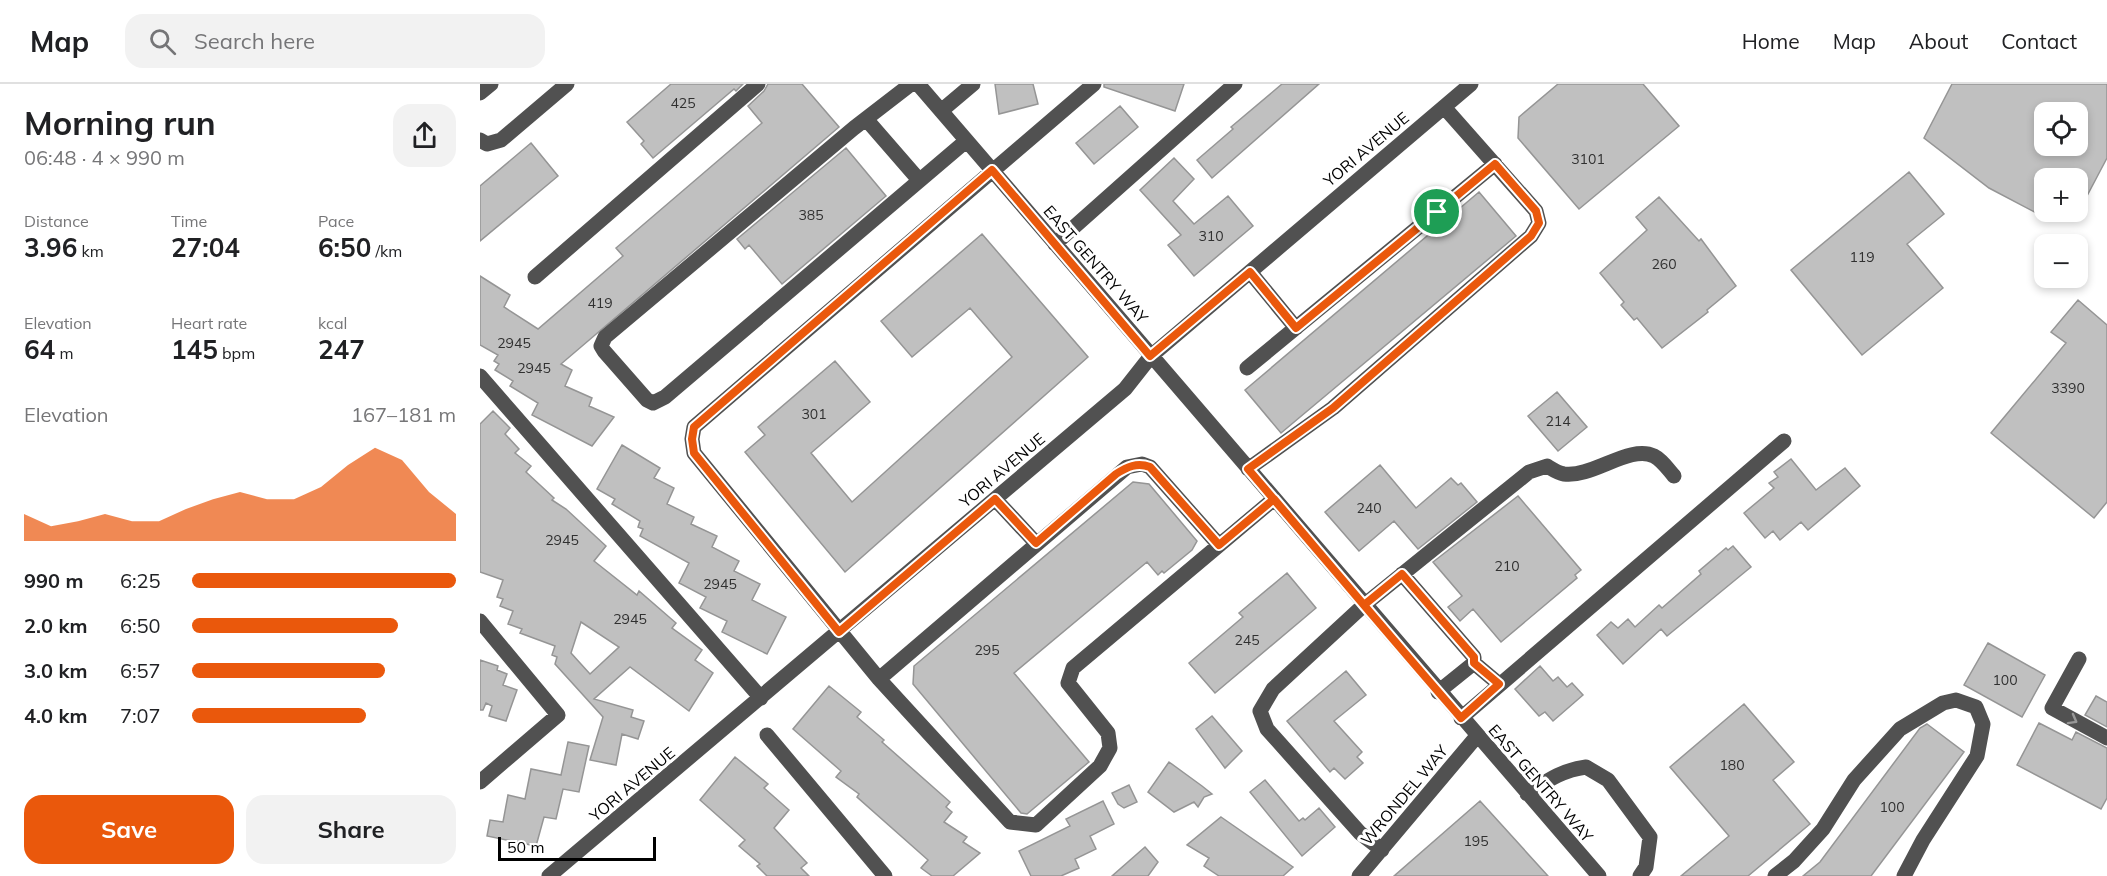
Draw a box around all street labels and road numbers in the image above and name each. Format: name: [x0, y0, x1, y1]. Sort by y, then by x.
street label: YORI AVENUE: [1318, 108, 1413, 191]
street label: EAST GENTRY WAY: [1039, 201, 1153, 327]
street label: YORI AVENUE: [954, 429, 1049, 512]
street label: EAST GENTRY WAY: [1484, 720, 1598, 846]
street label: WRONDEL WAY: [1356, 741, 1452, 849]
street label: YORI AVENUE: [584, 743, 679, 826]

